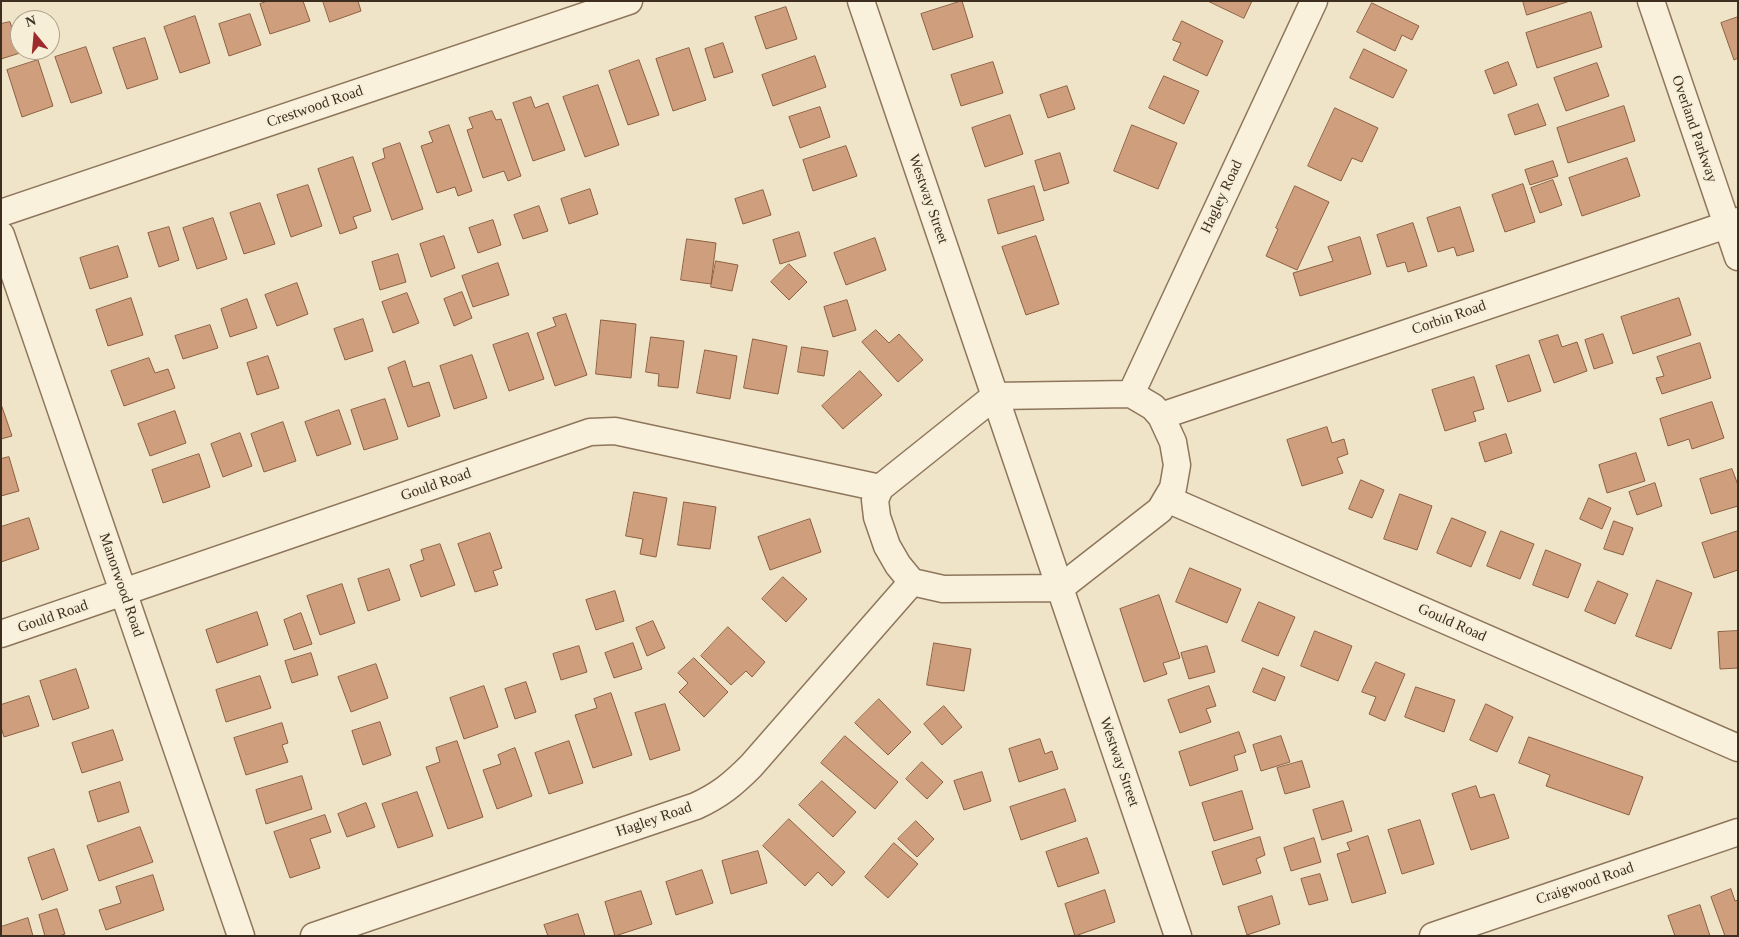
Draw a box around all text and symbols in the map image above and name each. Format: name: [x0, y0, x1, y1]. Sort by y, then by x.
north arrow: [10, 10, 60, 60]
text: N: [24, 12, 38, 30]
street label: Overland Parkway: [1667, 73, 1721, 185]
street label: Crestwood Road: [265, 82, 365, 132]
street label: Westway Street: [904, 152, 952, 246]
street label: Hagley Road: [1197, 158, 1247, 236]
street label: Corbin Road: [1410, 297, 1488, 339]
street label: Gould Road: [399, 465, 473, 505]
street label: Manorwood Road: [95, 531, 147, 639]
street label: Gould Road: [16, 597, 90, 637]
street label: Gould Road: [1415, 600, 1489, 646]
street label: Westway Street: [1095, 715, 1143, 809]
street label: Hagley Road: [614, 799, 694, 841]
street label: Craigwood Road: [1534, 859, 1636, 909]

